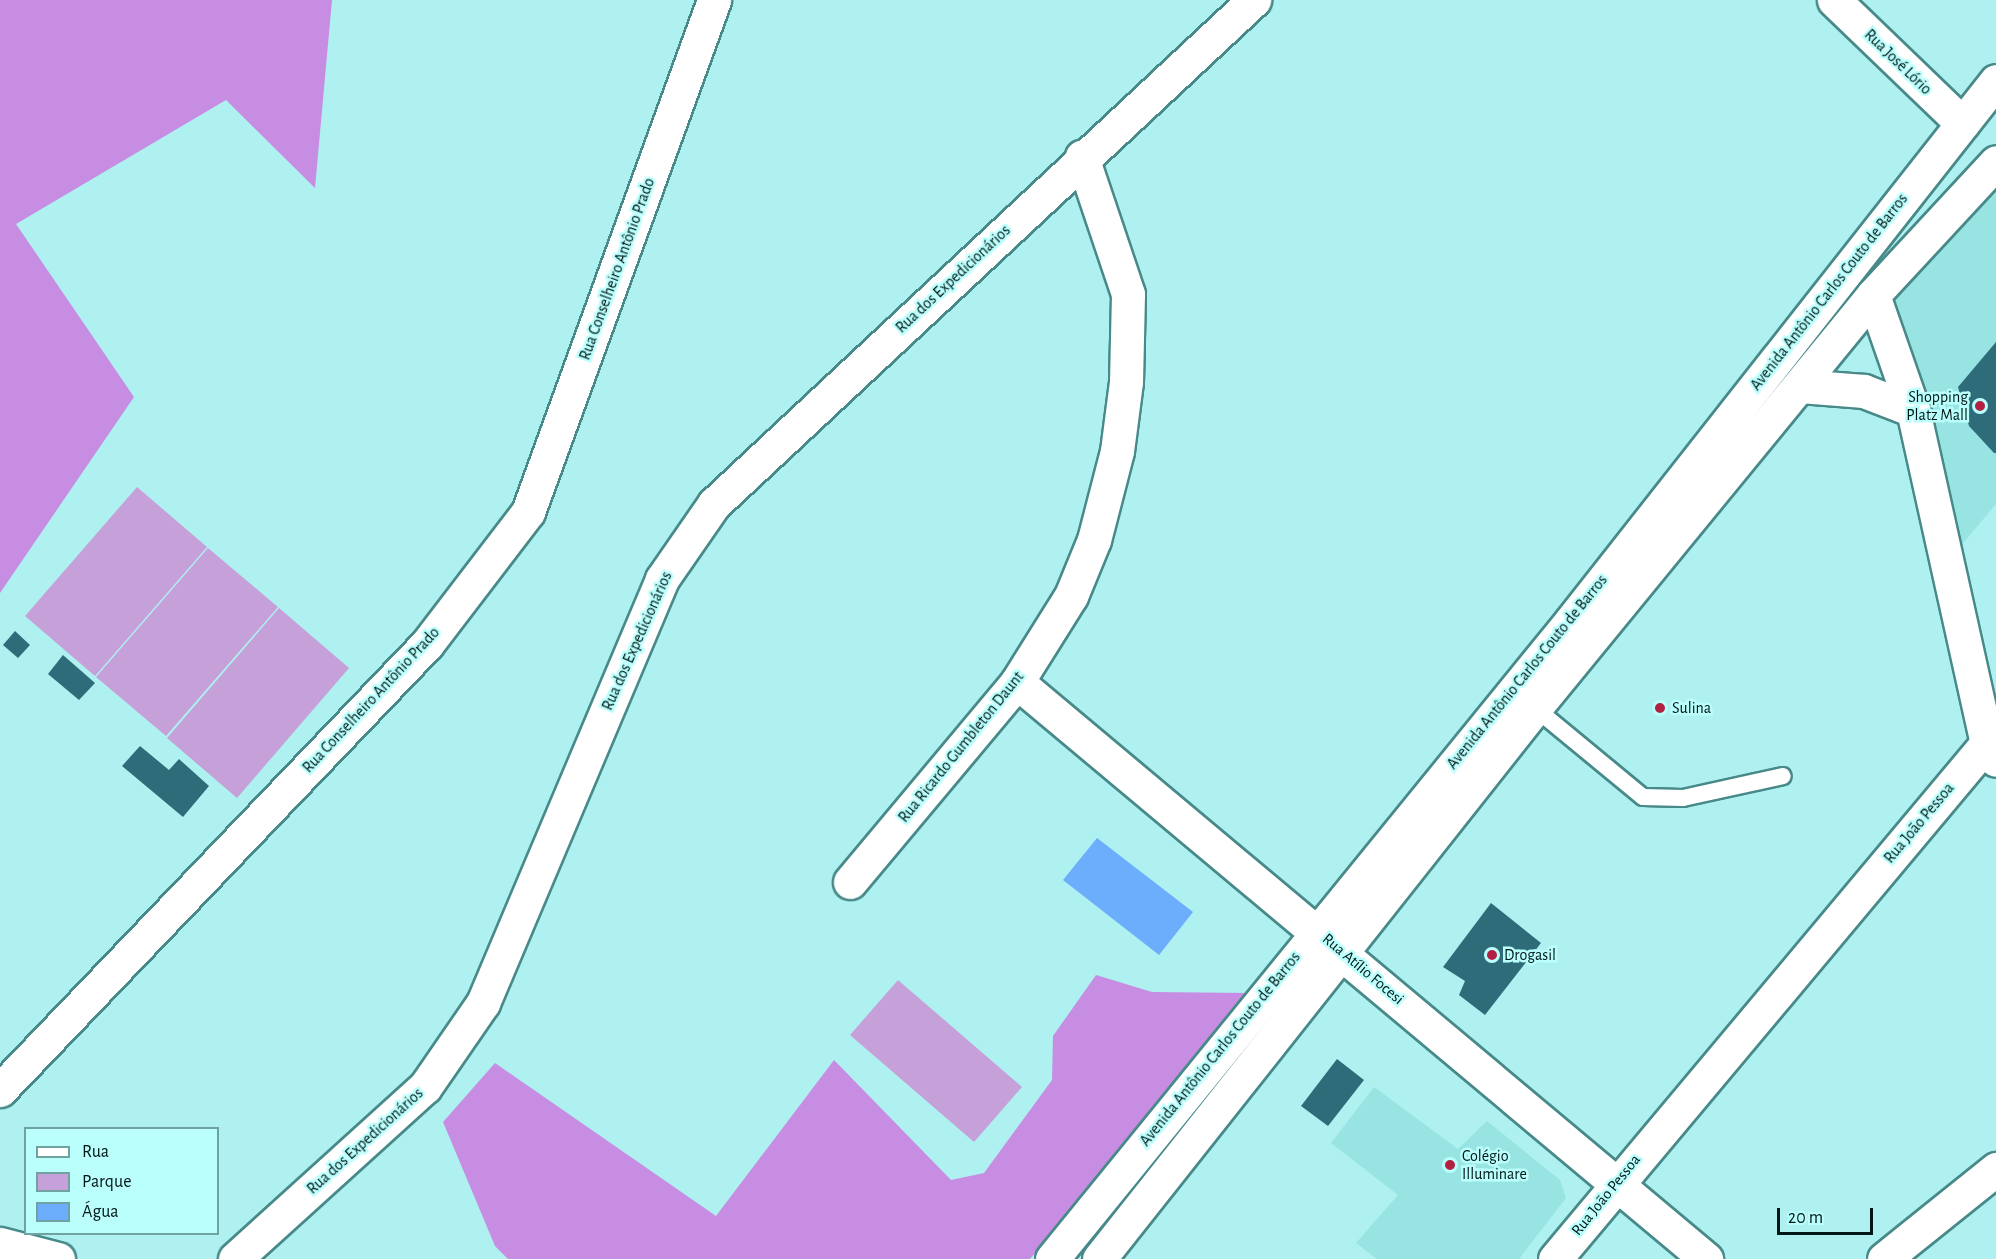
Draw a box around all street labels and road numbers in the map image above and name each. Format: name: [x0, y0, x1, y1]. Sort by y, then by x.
street label: Rua José Lório: [1860, 25, 1936, 99]
street label: Rua Conselheiro Antônio Prado: [575, 175, 659, 363]
street label: Avenida Antônio Carlos Couto de Barros: [1746, 190, 1912, 394]
street label: Rua dos Expedicionários: [892, 221, 1014, 337]
street label: Rua dos Expedicionários: [598, 569, 676, 713]
street label: Avenida Antônio Carlos Couto de Barros: [1443, 571, 1611, 773]
street label: Rua Conselheiro Antônio Prado: [298, 623, 444, 777]
street label: Rua Ricardo Gumbleton Daunt: [894, 668, 1028, 826]
street label: Rua João Pessoa: [1880, 779, 1958, 867]
street label: Rua Atílio Focesi: [1318, 929, 1408, 1009]
street label: Avenida Antônio Carlos Couto de Barros: [1136, 948, 1304, 1150]
street label: Rua dos Expedicionários: [303, 1084, 427, 1198]
street label: Rua João Pessoa: [1567, 1150, 1645, 1240]

